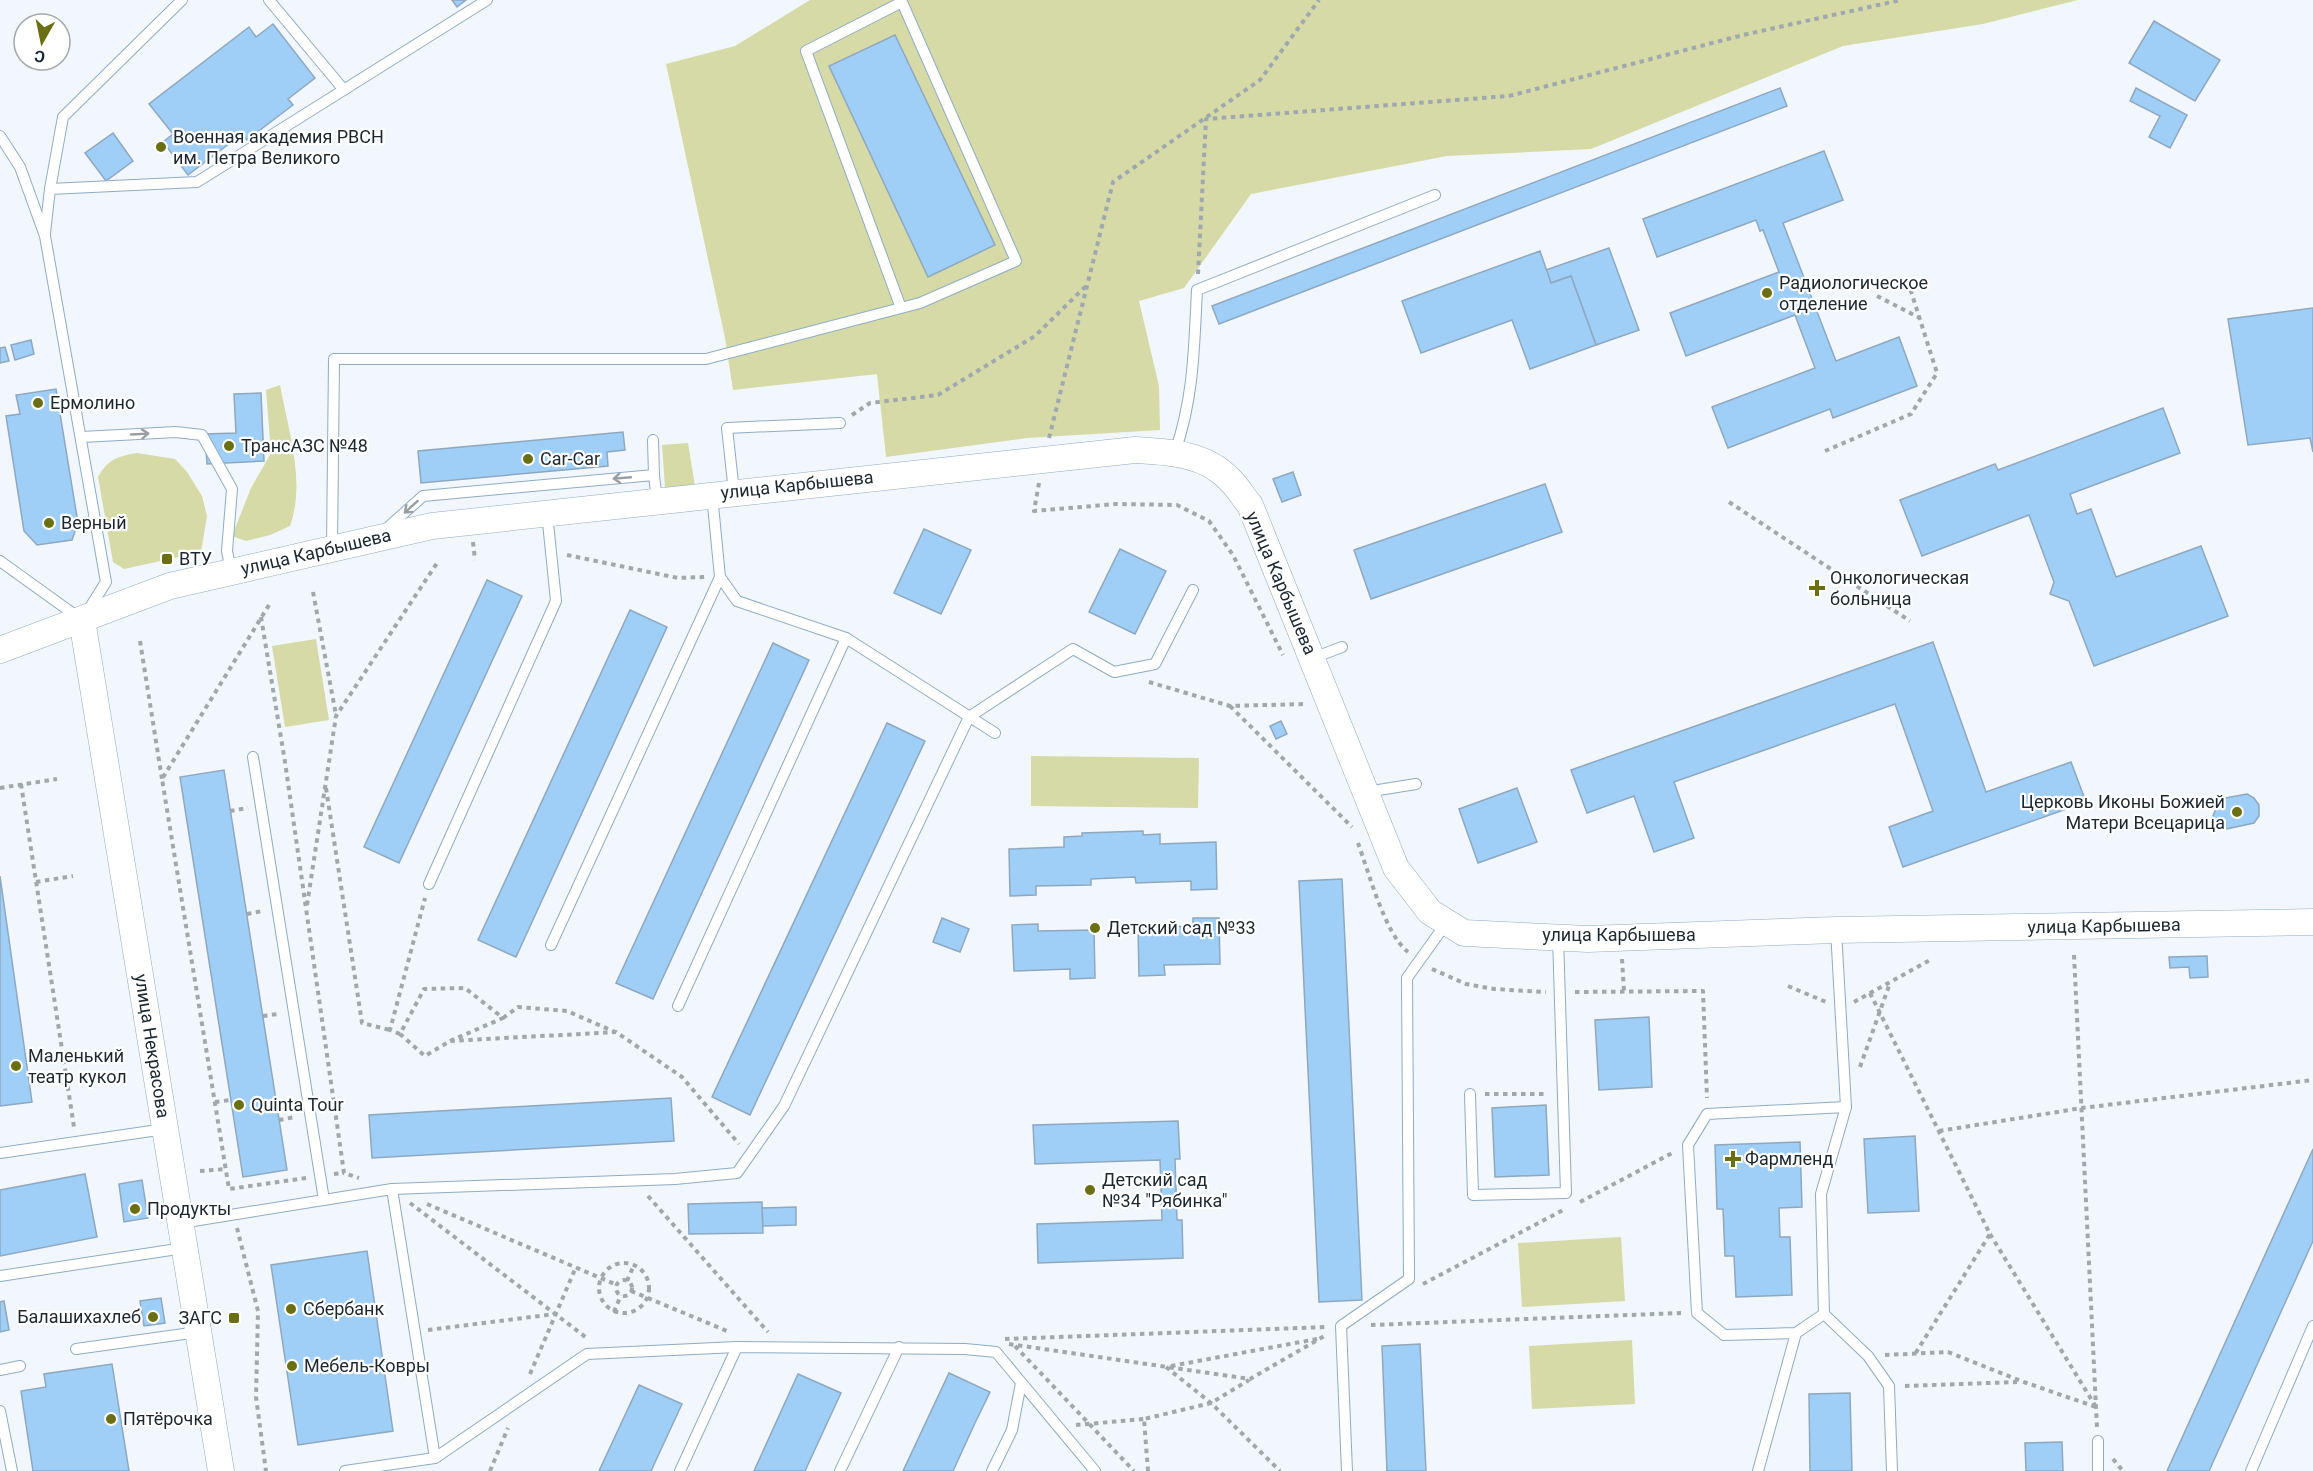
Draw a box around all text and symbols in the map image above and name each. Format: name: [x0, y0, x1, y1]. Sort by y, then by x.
north arrow: [12, 12, 72, 72]
text: С: [33, 46, 46, 67]
place label: Военная академия РВСН им. Петра Великого: [173, 126, 384, 168]
marker: Военная академия РВСН им. Петра Великого: [154, 140, 168, 154]
place label: Радиологическое отделение: [1779, 272, 1928, 314]
marker: Радиологическое отделение: [1760, 286, 1774, 300]
place label: Ермолино: [50, 392, 135, 413]
marker: Ермолино: [31, 396, 45, 410]
one-way arrow: [130, 428, 150, 439]
place label: ТрансАЗС №48: [241, 435, 368, 456]
marker: ТрансАЗС №48: [222, 439, 236, 453]
place label: Car-Car: [540, 448, 600, 469]
marker: Car-Car: [521, 452, 535, 466]
street label: улица Карбышева: [720, 466, 874, 503]
one-way arrow: [612, 473, 632, 484]
one-way arrow: [404, 500, 419, 514]
street label: улица Карбышева: [1242, 508, 1321, 658]
place label: Верный: [61, 512, 127, 533]
marker: Верный: [42, 516, 56, 530]
street label: улица Карбышева: [239, 524, 393, 579]
place label: ВТУ: [179, 548, 212, 569]
marker: ВТУ: [160, 552, 174, 566]
place label: Онкологическая больница: [1830, 567, 1969, 609]
marker: Онкологическая больница: [1808, 579, 1826, 597]
place label: Церковь Иконы Божией Матери Всецарица: [2021, 791, 2225, 833]
marker: Церковь Иконы Божией Матери Всецарица: [2230, 805, 2244, 819]
street label: улица Карбышева: [2027, 914, 2181, 937]
place label: Детский сад №33: [1107, 917, 1256, 938]
marker: Детский сад №33: [1088, 921, 1102, 935]
street label: улица Карбышева: [1542, 924, 1696, 945]
street label: улица Некрасова: [131, 972, 174, 1120]
place label: Маленький театр кукол: [28, 1045, 127, 1087]
marker: Маленький театр кукол: [9, 1059, 23, 1073]
place label: Quinta Tour: [251, 1094, 344, 1115]
marker: Quinta Tour: [232, 1098, 246, 1112]
place label: Фармленд: [1745, 1148, 1833, 1169]
marker: Фармленд: [1726, 1152, 1740, 1166]
place label: Детский сад №34 "Рябинка": [1102, 1169, 1227, 1211]
marker: Детский сад №34 "Рябинка": [1083, 1183, 1097, 1197]
place label: Продукты: [147, 1198, 231, 1219]
marker: Продукты: [128, 1202, 142, 1216]
place label: Сбербанк: [303, 1298, 384, 1319]
marker: Сбербанк: [284, 1302, 298, 1316]
place label: Балашихахлеб: [17, 1306, 141, 1327]
place label: ЗАГС: [178, 1307, 222, 1328]
marker: Балашихахлеб: [146, 1310, 160, 1324]
marker: ЗАГС: [227, 1311, 241, 1325]
place label: Мебель-Ковры: [304, 1355, 430, 1376]
marker: Мебель-Ковры: [285, 1359, 299, 1373]
place label: Пятёрочка: [123, 1408, 213, 1429]
marker: Пятёрочка: [104, 1412, 118, 1426]

